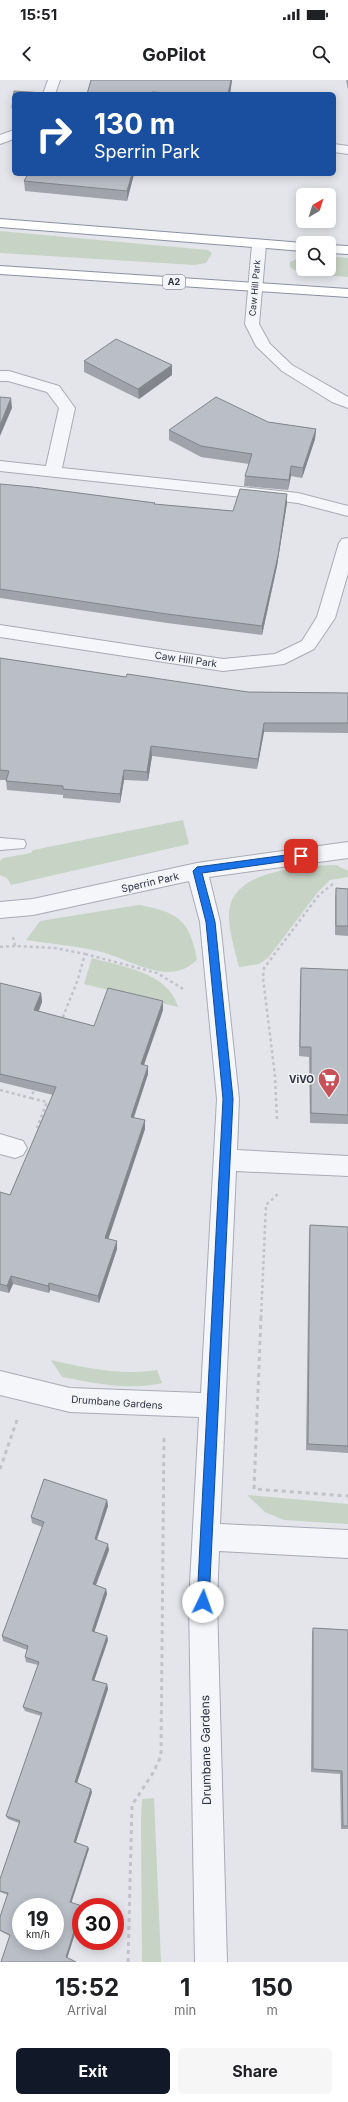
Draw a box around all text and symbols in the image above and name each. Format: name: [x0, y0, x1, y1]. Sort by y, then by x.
text: 15:51: [20, 5, 57, 24]
icon: back: [16, 43, 38, 65]
icon: search: [310, 43, 332, 65]
text: GoPilot: [142, 44, 206, 65]
text: 130 m: [94, 107, 175, 141]
icon: right: [28, 108, 80, 160]
text: Sperrin Park: [94, 141, 200, 162]
north arrow: [296, 188, 336, 228]
map controls: [296, 188, 336, 276]
button: search: [296, 236, 336, 276]
street label: Caw Hill Park: [247, 259, 262, 317]
road number: A2: [163, 275, 185, 289]
street label: Caw Hill Park: [154, 649, 218, 669]
pin: [284, 839, 318, 873]
icon: arrive: [290, 845, 312, 867]
street label: Sperrin Park: [120, 869, 180, 894]
supermarket icon: ViVO: [316, 1066, 342, 1099]
place label: ViVO: [289, 1073, 314, 1085]
street label: Drumbane Gardens: [71, 1393, 163, 1411]
position arrow: [182, 1581, 224, 1623]
street label: Drumbane Gardens: [197, 1695, 214, 1805]
speed limit sign: 30: [72, 1898, 124, 1950]
text: 19: [27, 1907, 49, 1931]
text: km/h: [26, 1928, 50, 1940]
text: 15:52: [55, 1973, 119, 2002]
text: 1: [180, 1973, 190, 2002]
text: 150: [251, 1973, 293, 2002]
text: Arrival: [67, 2002, 107, 2018]
text: min: [174, 2002, 196, 2018]
text: m: [266, 2002, 278, 2018]
button: Exit: [16, 2048, 170, 2094]
button: Share: [178, 2048, 332, 2094]

